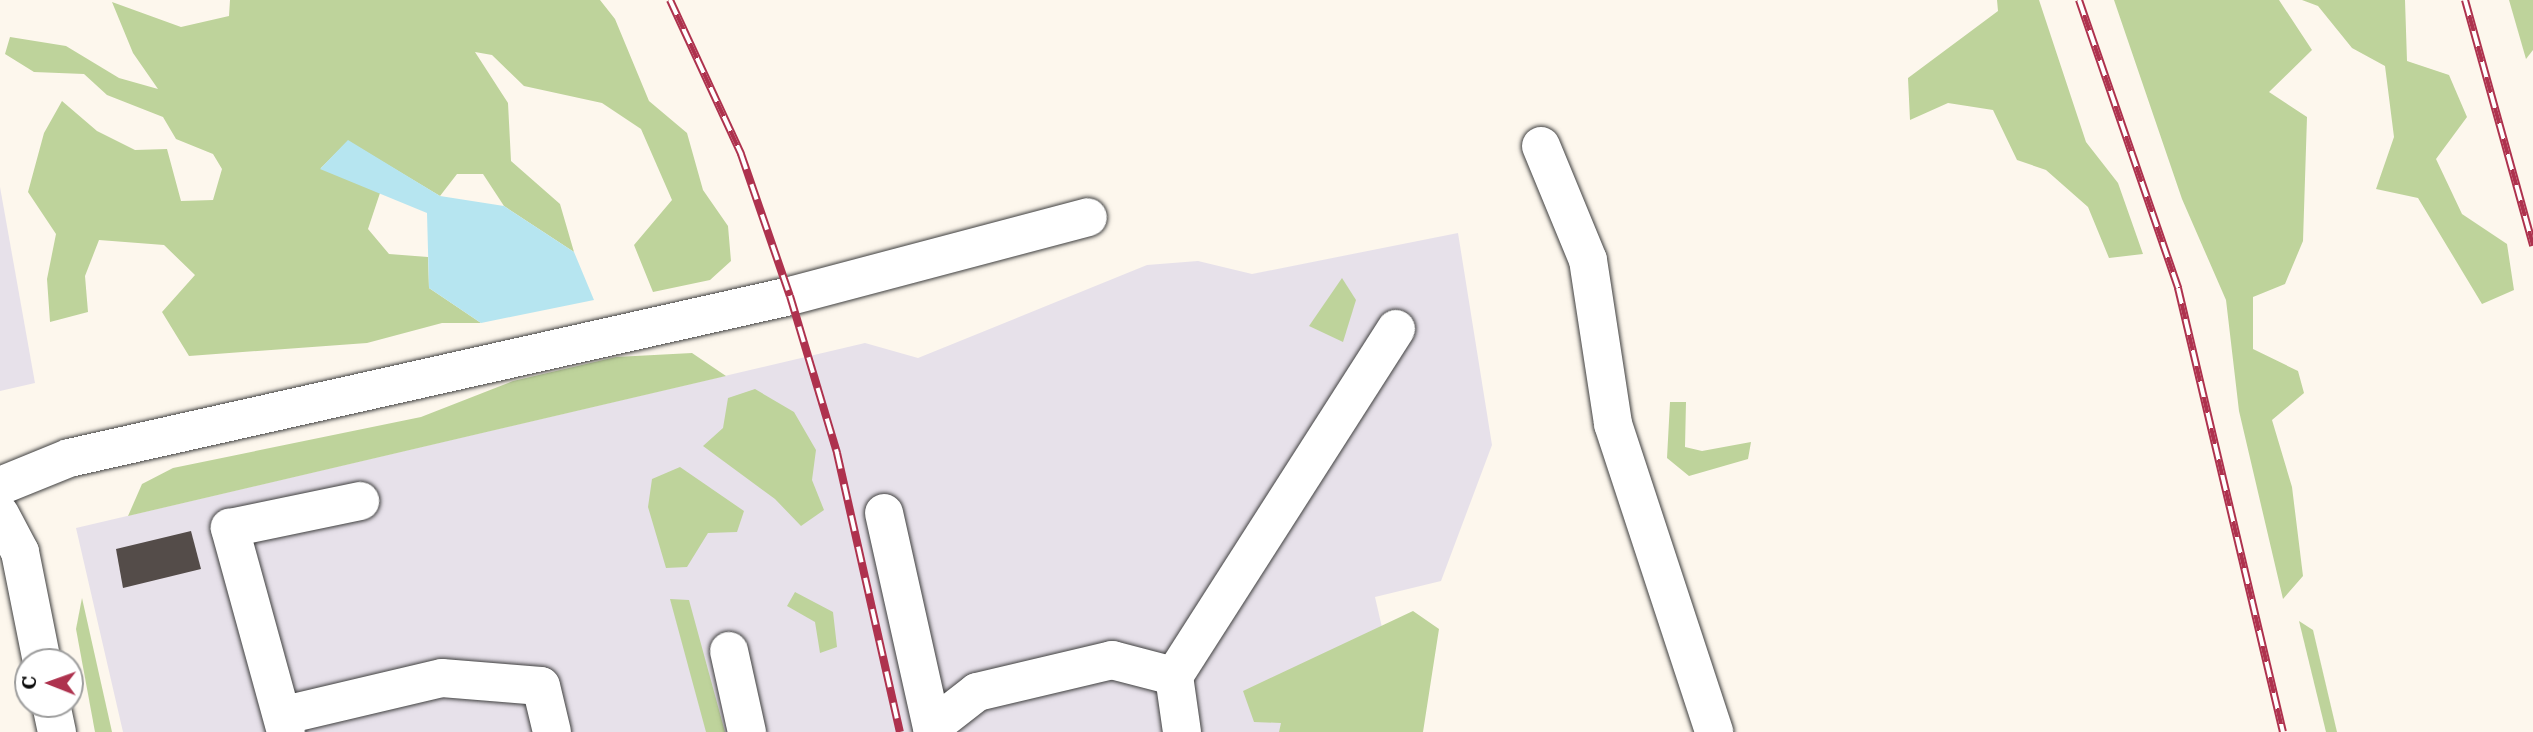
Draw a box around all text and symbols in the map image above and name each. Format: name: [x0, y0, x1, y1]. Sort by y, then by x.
north arrow: [14, 648, 84, 718]
text: С: [18, 676, 41, 690]

